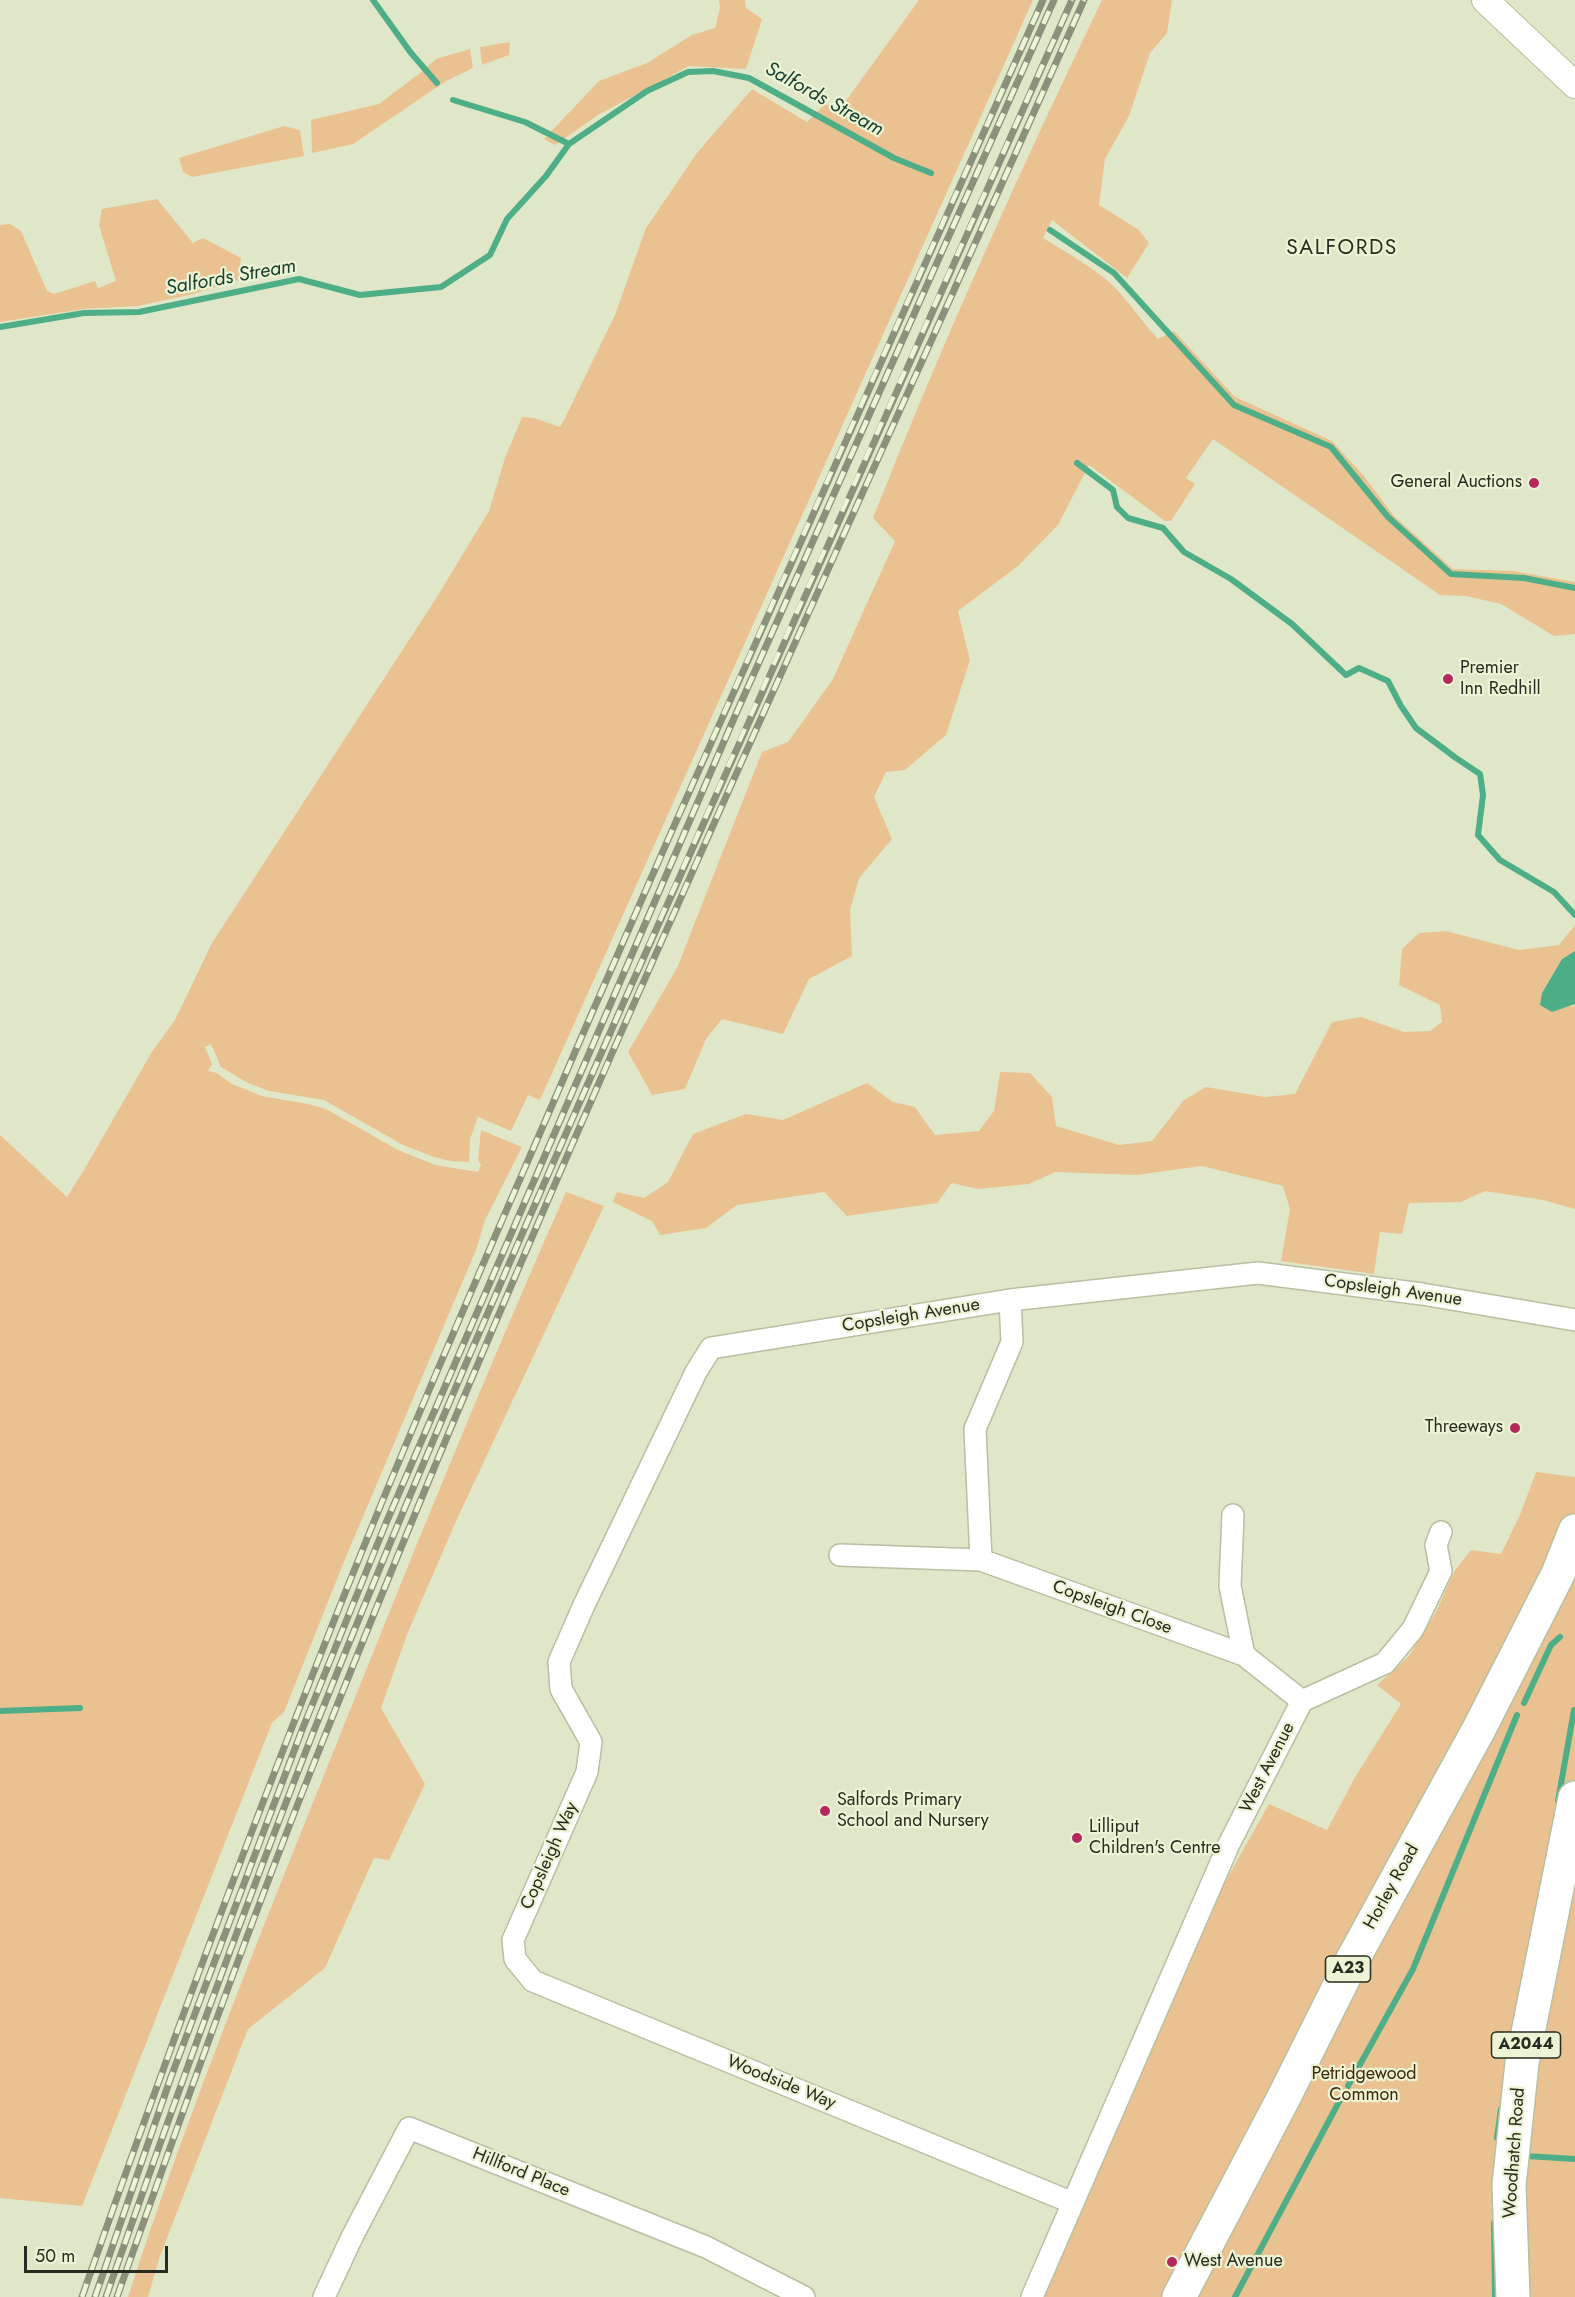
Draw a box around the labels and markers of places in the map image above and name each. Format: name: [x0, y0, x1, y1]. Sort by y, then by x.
place label: General Auctions: [1391, 472, 1522, 494]
marker: General Auctions: [1527, 476, 1541, 490]
place label: Premier Inn Redhill: [1460, 658, 1541, 700]
marker: Premier Inn Redhill: [1441, 672, 1455, 686]
place label: Threeways: [1425, 1417, 1503, 1439]
marker: Threeways: [1508, 1421, 1522, 1435]
place label: Salfords Primary School and Nursery: [837, 1790, 989, 1832]
marker: Salfords Primary School and Nursery: [818, 1804, 832, 1818]
place label: Lilliput Children's Centre: [1089, 1817, 1220, 1860]
marker: Lilliput Children's Centre: [1070, 1831, 1084, 1845]
place label: West Avenue: [1184, 2251, 1283, 2273]
marker: West Avenue: [1165, 2255, 1179, 2269]

